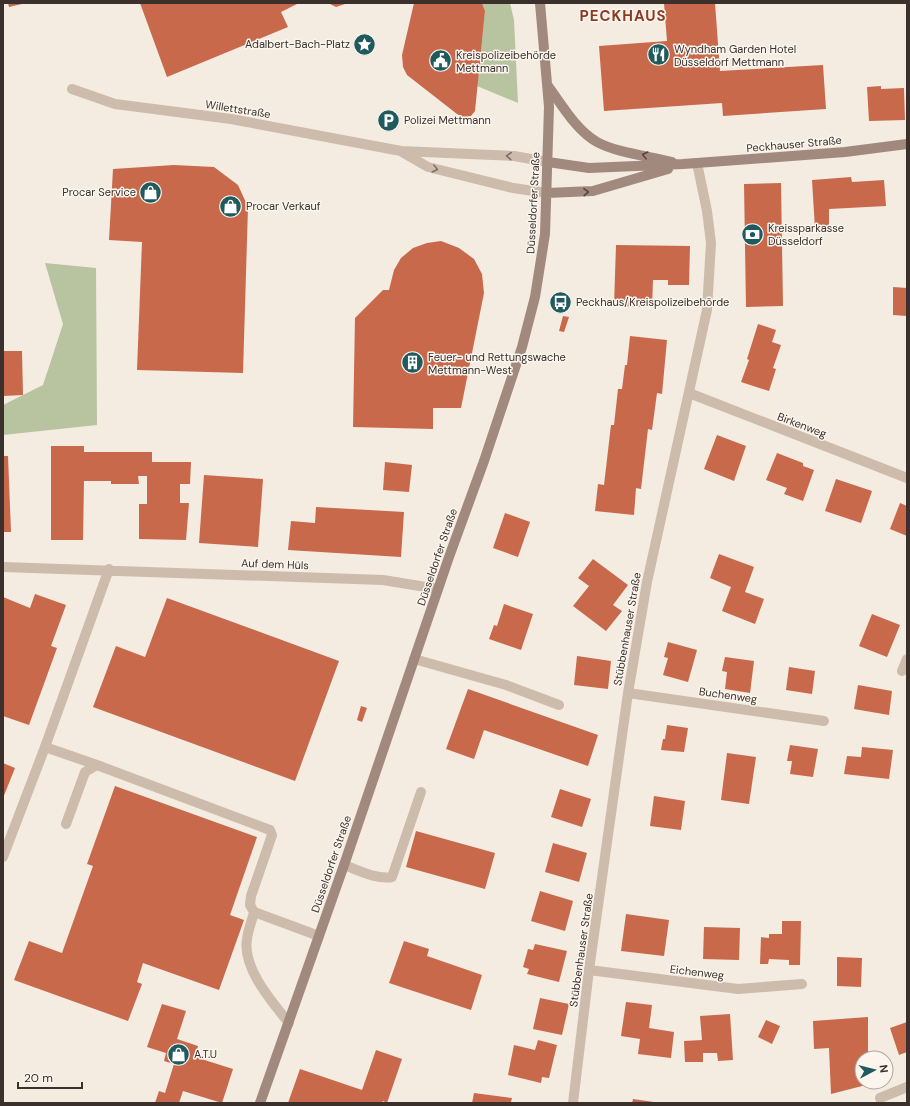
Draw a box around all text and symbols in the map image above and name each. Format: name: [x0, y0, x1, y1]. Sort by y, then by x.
district label: PECKHAUS: [579, 6, 667, 26]
place icon: Adalbert-Bach-Platz: [352, 31, 378, 57]
place label: Adalbert-Bach-Platz: [245, 37, 350, 51]
restaurant icon: Wyndham Garden Hotel Düsseldorf Mettmann: [646, 42, 672, 68]
place label: Wyndham Garden Hotel Düsseldorf Mettmann: [674, 42, 796, 69]
public building icon: Kreispolizeibehörde Mettmann: [428, 48, 454, 74]
place label: Kreispolizeibehörde Mettmann: [456, 48, 556, 75]
street label: Willettstraße: [204, 97, 272, 121]
parking icon: Polizei Mettmann: [376, 107, 402, 133]
place label: Polizei Mettmann: [404, 113, 491, 127]
street label: Peckhauser Straße: [746, 133, 842, 155]
one-way arrow: [506, 151, 512, 160]
street label: Düsseldorfer Straße: [523, 152, 543, 254]
one-way arrow: [642, 152, 649, 160]
one-way arrow: [432, 164, 438, 172]
shop icon: Procar Service: [138, 179, 164, 205]
place label: Procar Service: [62, 185, 136, 199]
one-way arrow: [583, 188, 589, 196]
shop icon: Procar Verkauf: [217, 193, 243, 219]
place label: Procar Verkauf: [246, 199, 321, 213]
bank icon: Kreissparkasse Düsseldorf: [740, 221, 766, 247]
place label: Kreissparkasse Düsseldorf: [768, 221, 844, 248]
bus stop icon: Peckhaus/Kreispolizeibehörde: [548, 289, 574, 315]
place label: Peckhaus/Kreispolizeibehörde: [576, 295, 729, 309]
building icon: Feuer- und Rettungswache Mettmann-West: [399, 350, 425, 376]
place label: Feuer- und Rettungswache Mettmann-West: [428, 350, 566, 377]
street label: Birkenweg: [775, 409, 829, 441]
street label: Düsseldorfer Straße: [414, 507, 460, 607]
street label: Auf dem Hüls: [241, 556, 309, 572]
street label: Stübbenhauser Straße: [610, 571, 644, 687]
street label: Buchenweg: [698, 684, 758, 706]
street label: Düsseldorfer Straße: [308, 814, 354, 914]
street label: Stübbenhauser Straße: [566, 892, 596, 1008]
street label: Eichenweg: [669, 962, 725, 982]
shop icon: A.T.U: [166, 1041, 192, 1067]
place label: A.T.U: [194, 1047, 217, 1061]
north arrow: [854, 1050, 894, 1090]
scale bar: [18, 1064, 82, 1090]
text: N: [876, 1064, 891, 1074]
text: 20 m: [24, 1070, 53, 1086]

